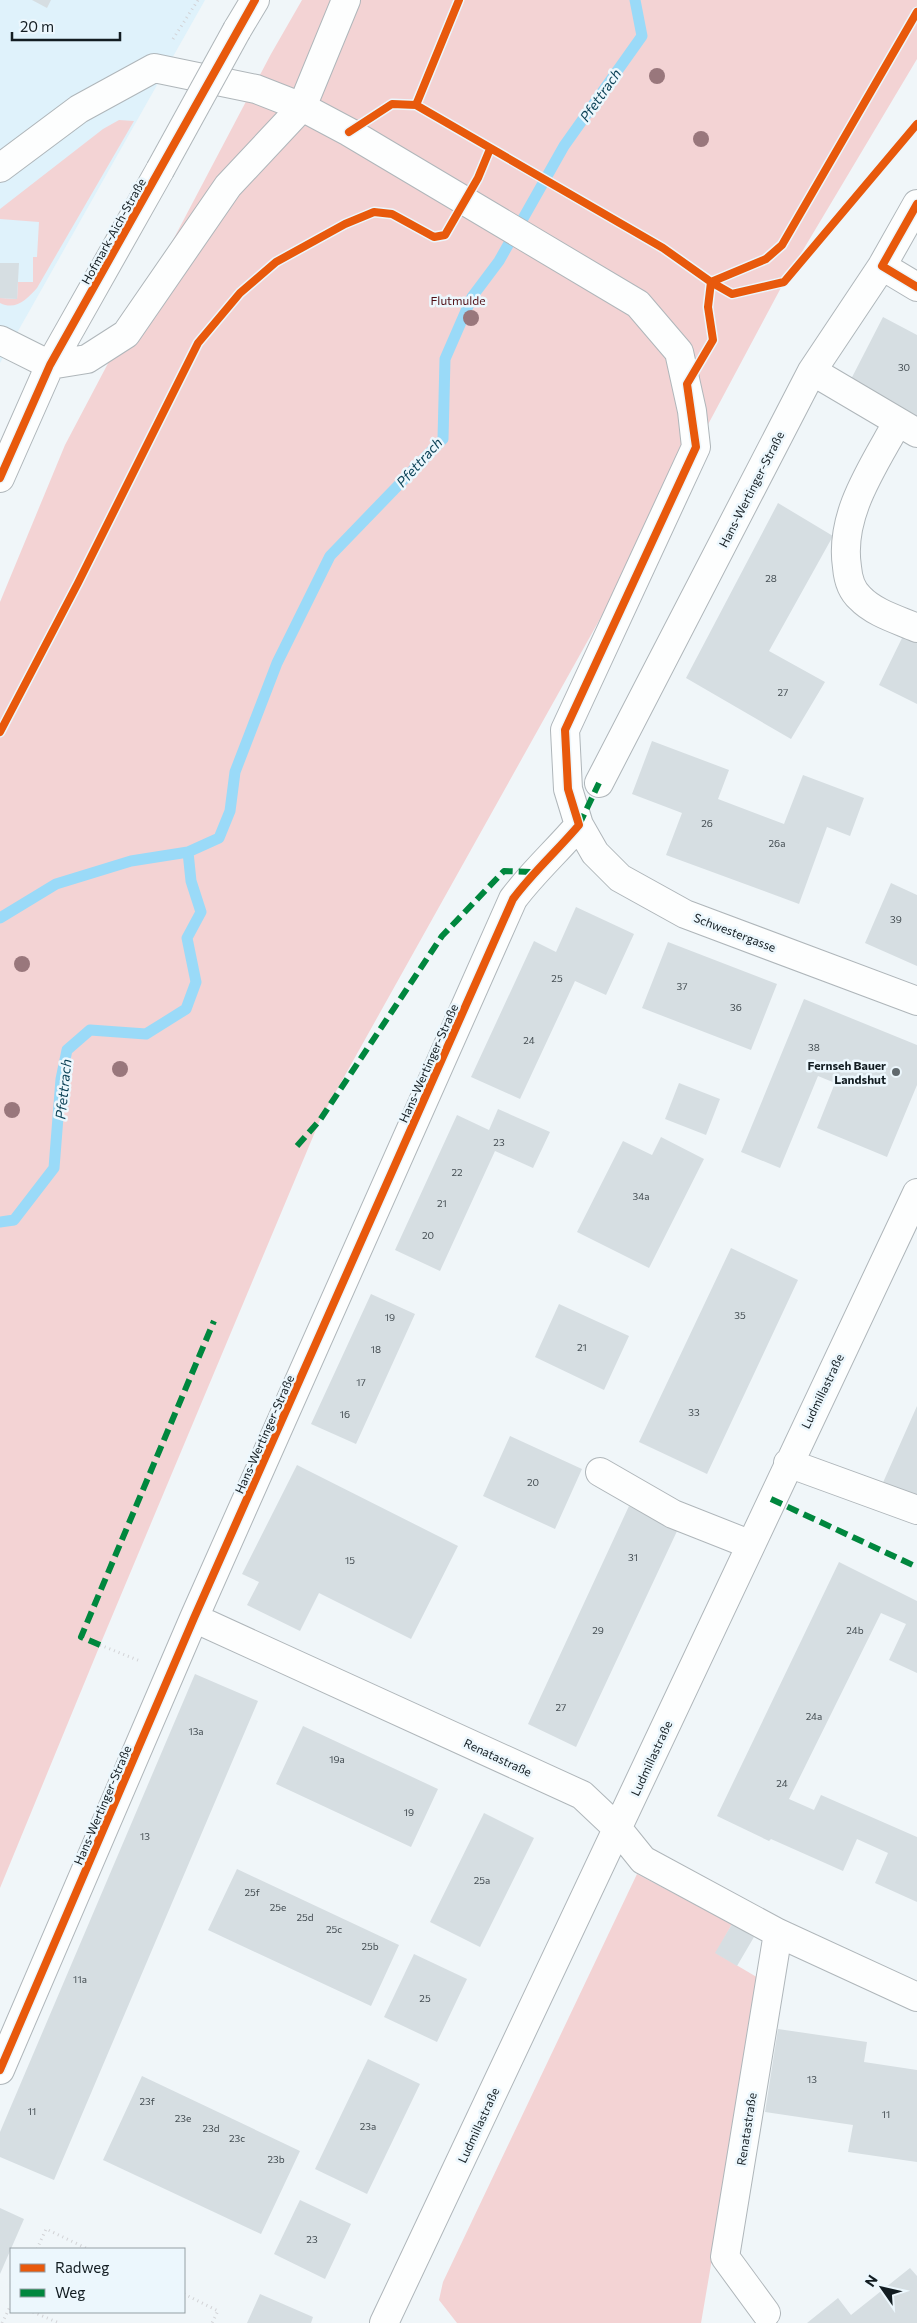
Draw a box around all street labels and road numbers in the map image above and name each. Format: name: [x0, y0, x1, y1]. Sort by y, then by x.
street label: Hofmark-Aich-Straße: [78, 176, 148, 286]
street label: Hans-Wertinger-Straße: [716, 429, 786, 549]
street label: Schwestergasse: [692, 910, 778, 954]
street label: Hans-Wertinger-Straße: [395, 1001, 461, 1125]
street label: Ludmillastraße: [798, 1351, 846, 1431]
street label: Hans-Wertinger-Straße: [231, 1372, 297, 1496]
street label: Ludmillastraße: [627, 1718, 675, 1798]
street label: Renatastraße: [462, 1735, 534, 1779]
street label: Hans-Wertinger-Straße: [70, 1743, 134, 1867]
street label: Ludmillastraße: [454, 2085, 502, 2165]
street label: Renatastraße: [733, 2092, 759, 2166]

